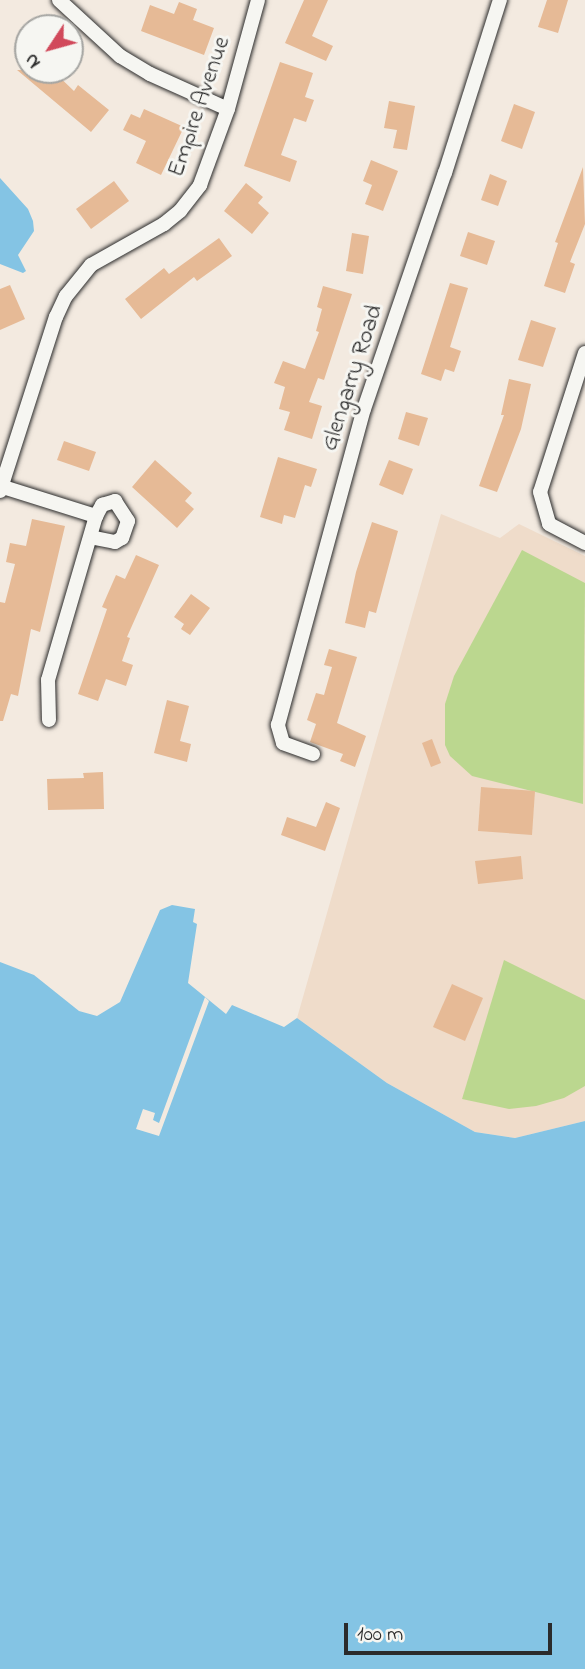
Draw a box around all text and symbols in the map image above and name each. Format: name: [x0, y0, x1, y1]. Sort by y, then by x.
north arrow: [14, 14, 84, 84]
street label: Empire Avenue: [163, 33, 237, 181]
text: N: [19, 47, 48, 74]
street label: Glengarry Road: [316, 301, 390, 455]
scale bar: [347, 1610, 555, 1654]
text: 100 m: [357, 1620, 403, 1650]

